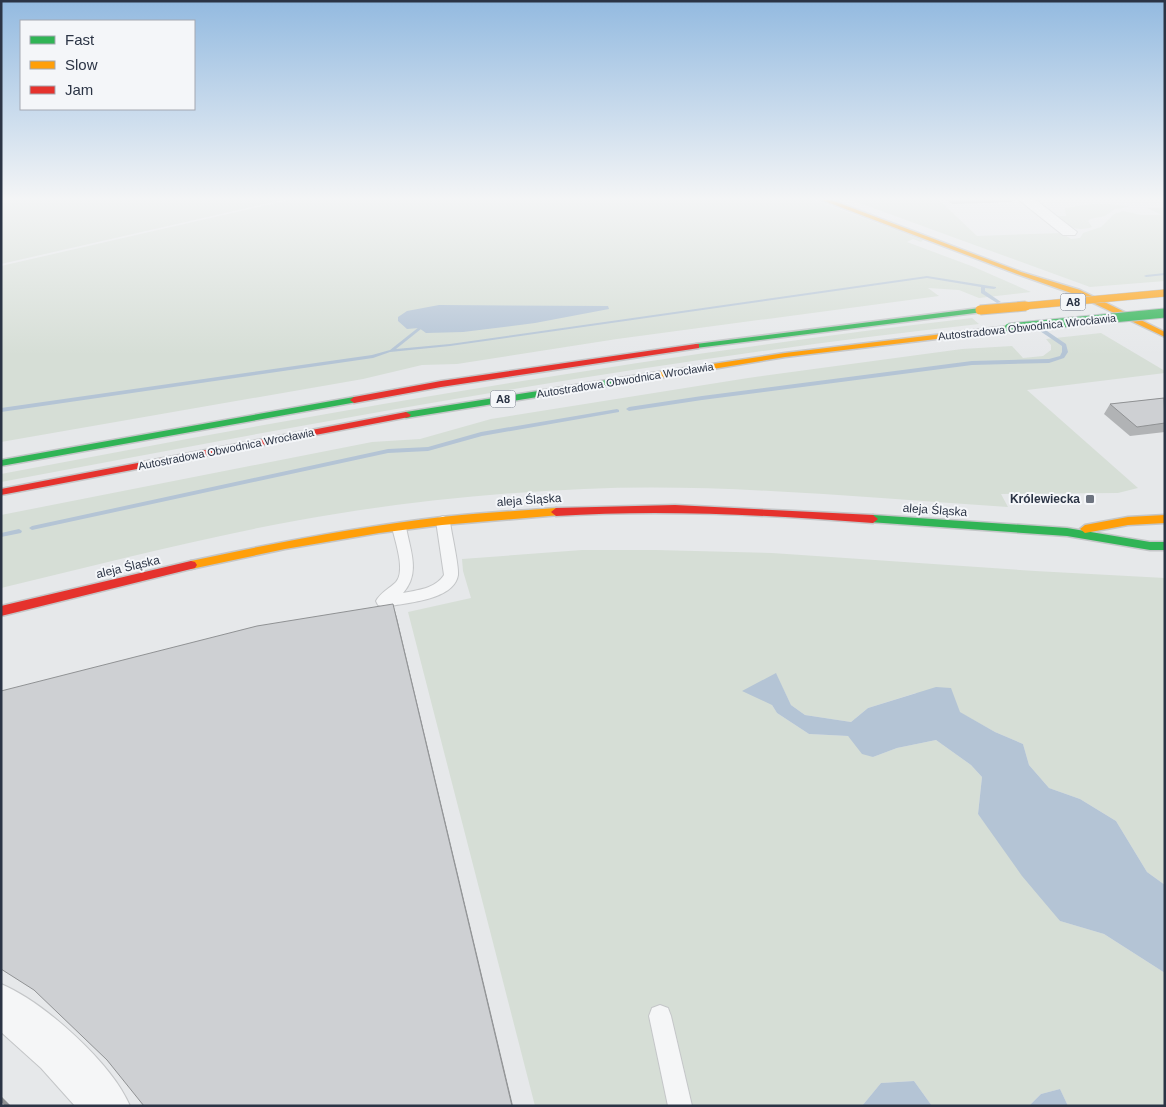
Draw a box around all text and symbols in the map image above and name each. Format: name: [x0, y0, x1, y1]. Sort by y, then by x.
legend: [20, 20, 195, 110]
text: Fast: [65, 31, 95, 48]
text: Slow: [65, 56, 98, 73]
text: Jam: [65, 81, 93, 98]
road number: A8: [1060, 294, 1086, 310]
street label: Autostradowa Obwodnica Wrocławia: [937, 312, 1117, 342]
street label: Autostradowa Obwodnica Wrocławia: [536, 360, 715, 400]
road number: A8: [490, 390, 516, 408]
street label: Autostradowa Obwodnica Wrocławia: [137, 426, 316, 472]
street label: aleja Śląska: [496, 490, 562, 509]
place label: Królewiecka: [1010, 492, 1080, 506]
marker: Królewiecka: [1084, 493, 1096, 505]
street label: aleja Śląska: [902, 500, 968, 519]
street label: aleja Śląska: [95, 552, 161, 581]

